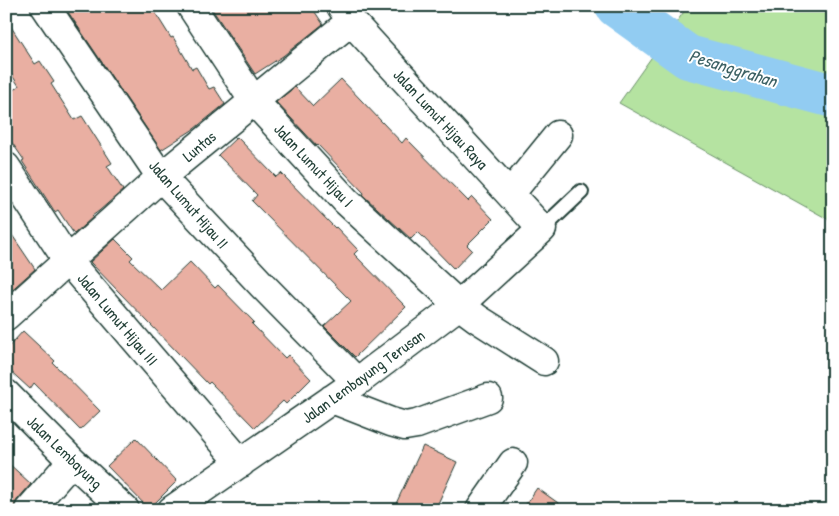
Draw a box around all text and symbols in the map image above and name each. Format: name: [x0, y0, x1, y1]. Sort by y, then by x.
water label: Pesanggrahan: [686, 43, 782, 94]
street label: Jalan Lumut Hijau Raya: [389, 64, 493, 174]
street label: Jalan Lumut Hijau I: [269, 118, 359, 212]
street label: Luntas: [178, 126, 220, 166]
street label: Jalan Lumut Hijau II: [144, 155, 234, 253]
street label: Jalan Lumut Hijau III: [73, 268, 163, 370]
street label: Jalan Lembayung Terusan: [297, 324, 429, 428]
street label: Jalan Lembayung: [22, 410, 108, 494]

